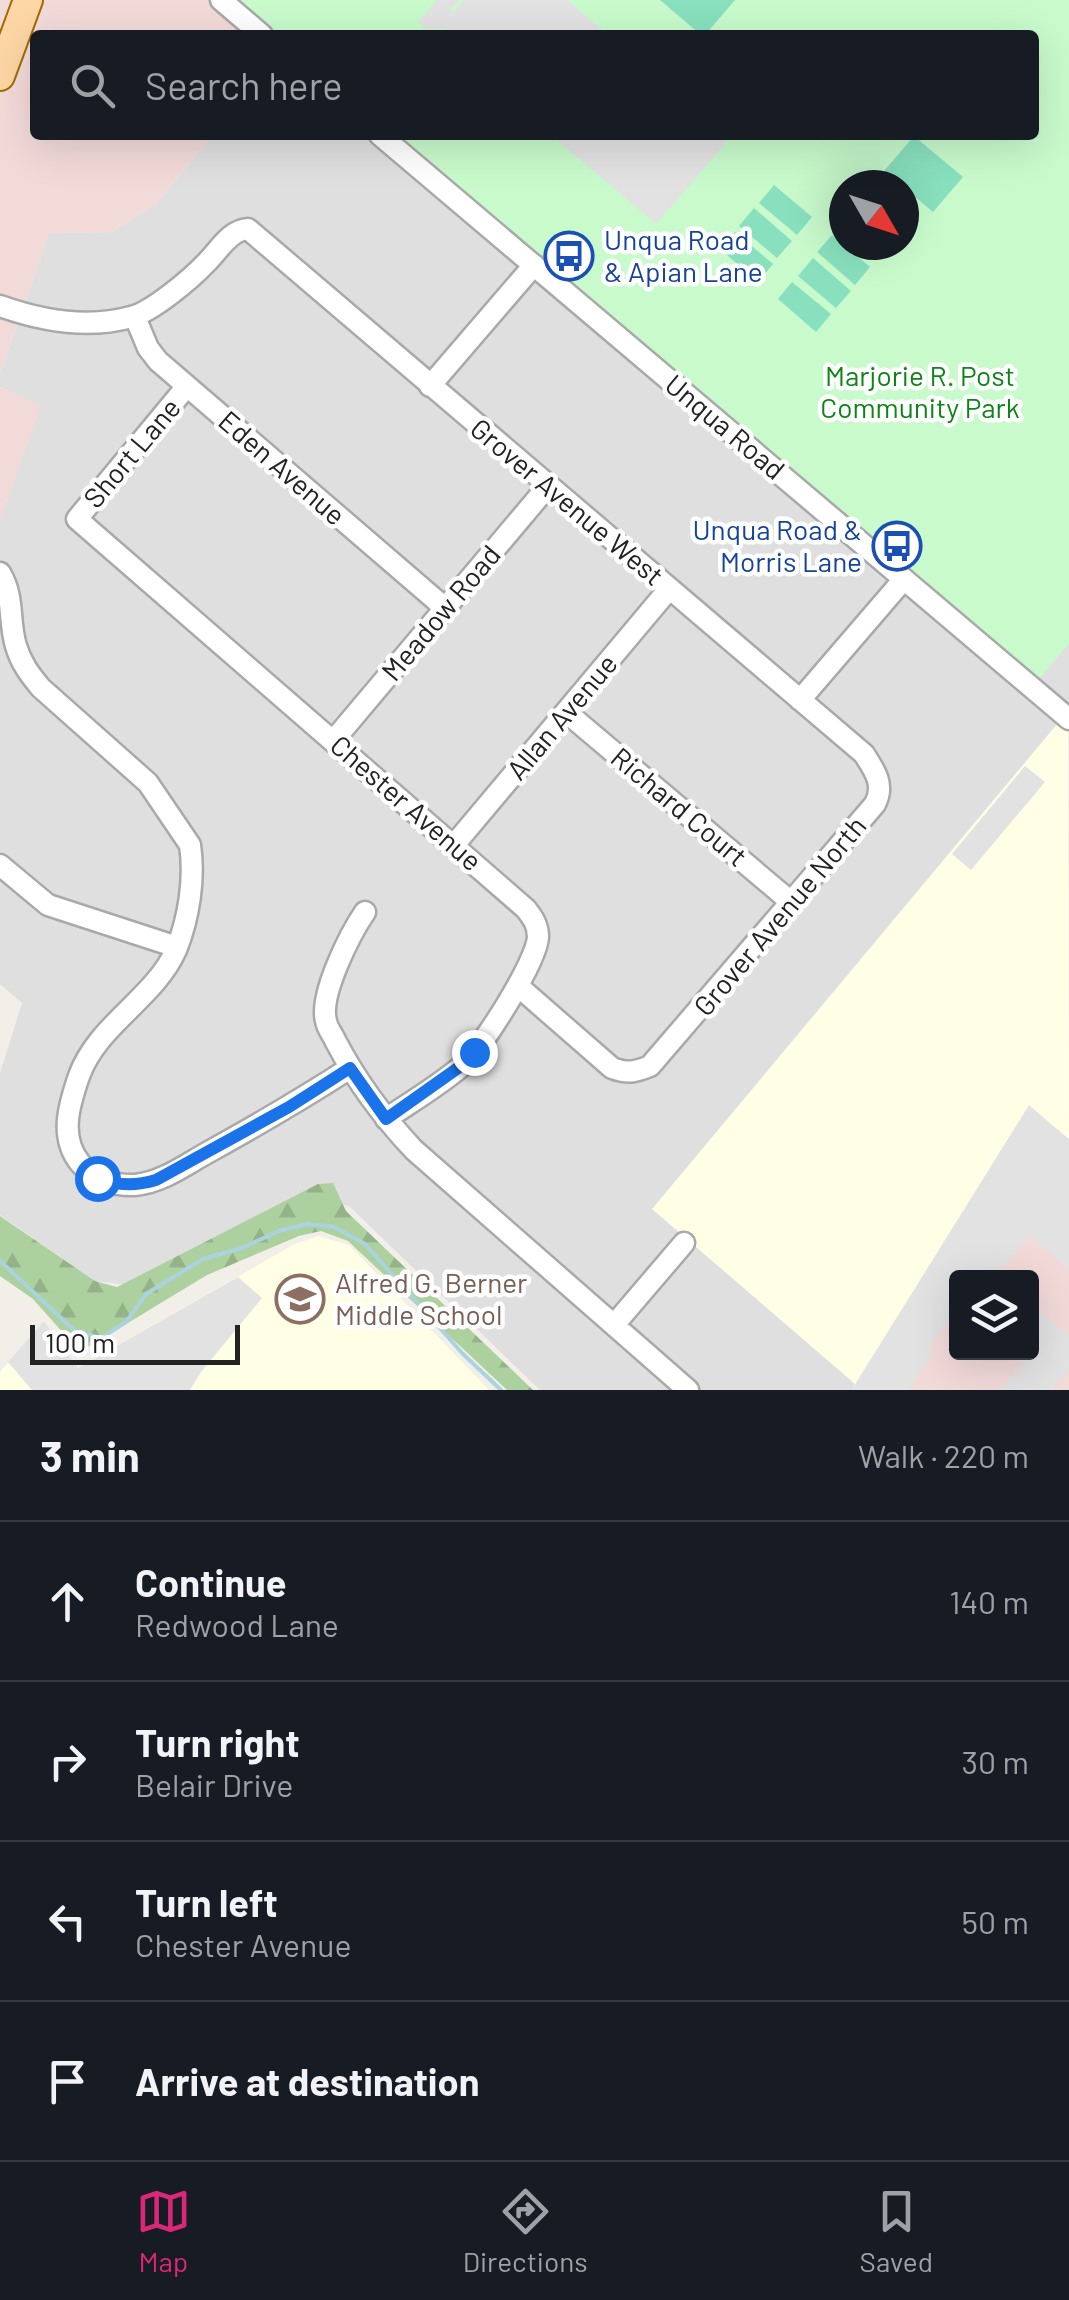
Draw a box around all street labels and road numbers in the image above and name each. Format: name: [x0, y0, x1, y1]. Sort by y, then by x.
street label: Unqua Road: [659, 366, 792, 486]
street label: Short Lane: [75, 391, 187, 514]
street label: Eden Avenue: [212, 403, 353, 532]
street label: Grover Avenue West: [464, 411, 671, 592]
street label: Meadow Road: [374, 538, 507, 687]
street label: Allan Avenue: [499, 646, 624, 786]
street label: Chester Avenue: [324, 727, 489, 877]
street label: Richard Court: [605, 739, 755, 873]
street label: Grover Avenue North: [686, 809, 873, 1022]

